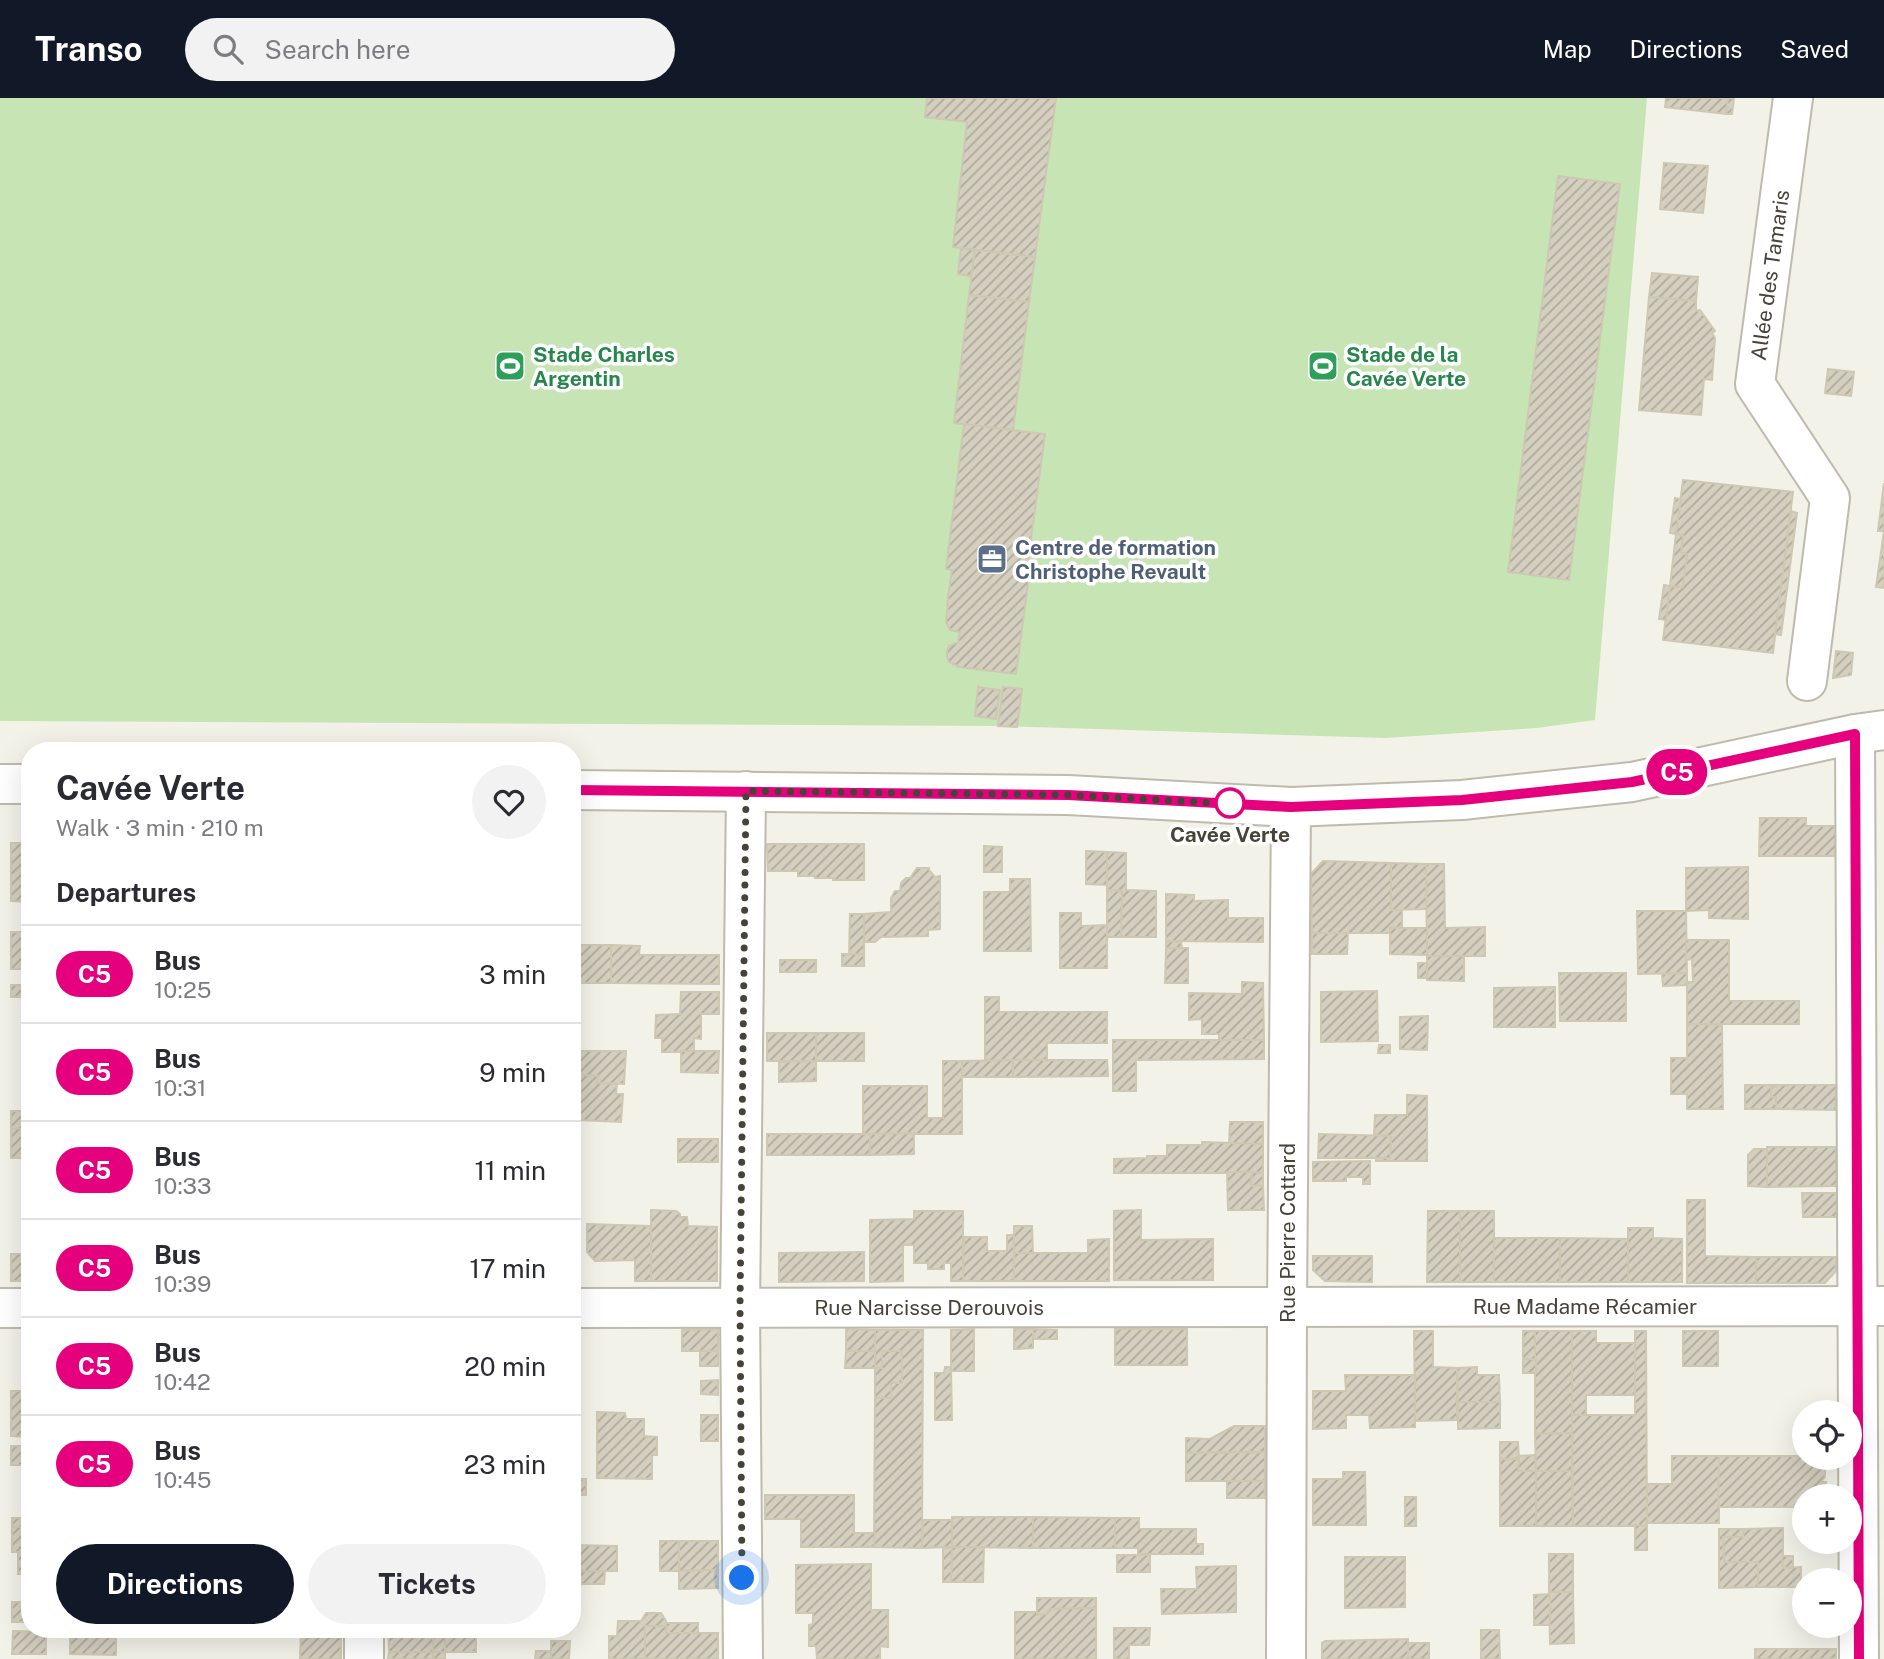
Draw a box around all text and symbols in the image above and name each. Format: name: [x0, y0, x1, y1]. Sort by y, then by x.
search box: [185, 18, 675, 81]
text: Transo: [35, 30, 143, 68]
icon: search: [209, 30, 247, 68]
text: Search here: [265, 34, 411, 65]
text: Map: [1543, 35, 1592, 63]
text: Directions: [1630, 35, 1742, 63]
text: Saved: [1780, 35, 1849, 63]
street label: Allée des Tamaris: [1746, 188, 1794, 362]
place label: Stade Charles Argentin: [533, 342, 675, 391]
place label: Stade de la Cavée Verte: [1346, 342, 1466, 391]
sports icon: Stade Charles Argentin: [493, 349, 527, 383]
sports icon: Stade de la Cavée Verte: [1306, 349, 1340, 383]
place label: Centre de formation Christophe Revault: [1015, 535, 1216, 584]
office icon: Centre de formation Christophe Revault: [975, 542, 1009, 576]
line badge: C5: [1646, 749, 1708, 795]
text: C5: [1660, 758, 1694, 786]
button: heart: [472, 765, 546, 839]
text: Cavée Verte: [56, 769, 245, 807]
marker: Cavée Verte: [1215, 788, 1245, 818]
text: Walk · 3 min · 210 m: [56, 814, 264, 841]
place label: Cavée Verte: [1170, 822, 1290, 847]
text: Departures: [56, 877, 196, 908]
text: Bus: [154, 945, 201, 976]
text: 3 min: [479, 959, 546, 990]
text: C5: [78, 960, 111, 988]
text: 10:25: [154, 976, 212, 1003]
text: Bus: [154, 1043, 201, 1074]
text: 9 min: [479, 1057, 546, 1088]
text: C5: [78, 1058, 111, 1086]
text: 10:31: [154, 1074, 206, 1101]
text: Bus: [154, 1141, 201, 1172]
street label: Rue Pierre Cottard: [1275, 1143, 1300, 1323]
text: 11 min: [474, 1155, 546, 1186]
text: C5: [78, 1156, 111, 1184]
text: 10:33: [154, 1172, 211, 1199]
text: Bus: [154, 1239, 201, 1270]
text: 17 min: [469, 1253, 546, 1284]
text: C5: [78, 1254, 111, 1282]
text: 10:39: [154, 1270, 211, 1297]
street label: Rue Madame Récamier: [1473, 1294, 1697, 1319]
street label: Rue Narcisse Derouvois: [814, 1295, 1044, 1320]
text: Bus: [154, 1337, 201, 1368]
text: 20 min: [464, 1351, 546, 1382]
text: C5: [78, 1352, 111, 1380]
text: 10:42: [154, 1368, 211, 1395]
map controls: [1792, 1400, 1862, 1638]
button: locate: [1792, 1400, 1862, 1470]
text: Bus: [154, 1435, 201, 1466]
text: 23 min: [464, 1449, 546, 1480]
text: C5: [78, 1450, 111, 1478]
text: 10:45: [154, 1466, 211, 1493]
button: +: [1792, 1484, 1862, 1554]
button: Directions: [56, 1544, 294, 1624]
button: Tickets: [308, 1544, 546, 1624]
your location: [724, 1560, 759, 1595]
button: −: [1792, 1568, 1862, 1638]

